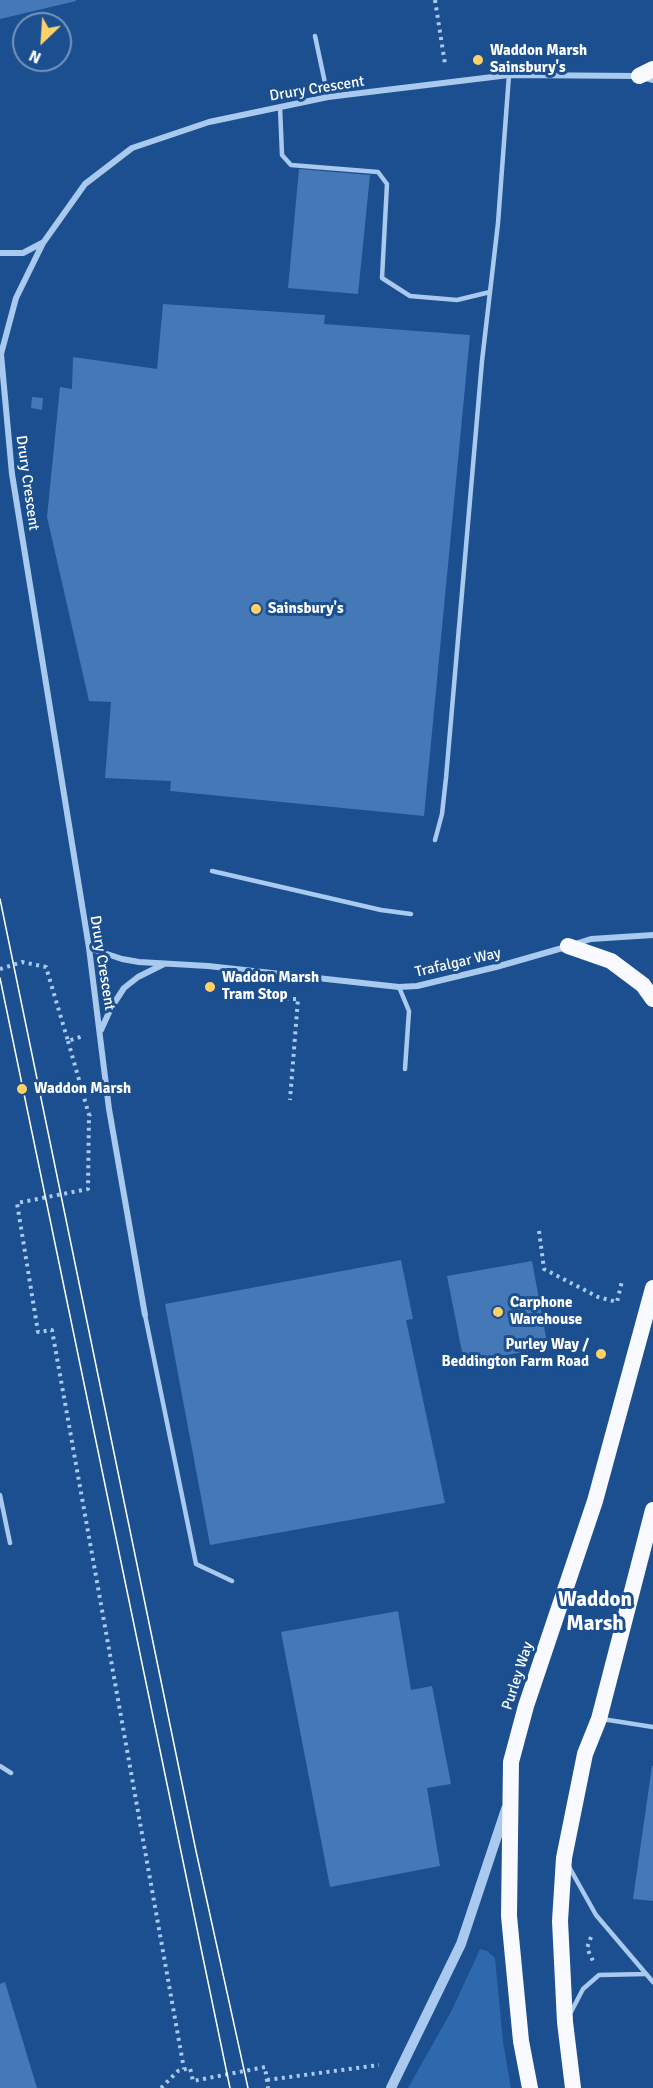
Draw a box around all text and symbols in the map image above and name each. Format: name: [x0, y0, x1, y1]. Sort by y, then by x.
north arrow: [12, 12, 72, 72]
place label: Waddon Marsh Sainsbury's: [490, 42, 587, 77]
text: N: [26, 45, 45, 68]
marker: Waddon Marsh Sainsbury's: [471, 53, 485, 67]
street label: Drury Crescent: [268, 73, 366, 105]
street label: Drury Crescent: [11, 434, 43, 532]
place label: Sainsbury's: [268, 600, 344, 618]
marker: Sainsbury's: [249, 602, 263, 616]
street label: Drury Crescent: [86, 914, 118, 1012]
street label: Trafalgar Way: [413, 944, 503, 982]
place label: Waddon Marsh Tram Stop: [222, 969, 319, 1004]
marker: Waddon Marsh Tram Stop: [203, 980, 217, 994]
place label: Waddon Marsh: [34, 1080, 131, 1098]
marker: Waddon Marsh: [15, 1082, 29, 1096]
place label: Carphone Warehouse: [510, 1294, 582, 1329]
marker: Carphone Warehouse: [491, 1305, 505, 1319]
place label: Purley Way / Beddington Farm Road: [442, 1336, 589, 1371]
marker: Purley Way / Beddington Farm Road: [594, 1347, 608, 1361]
district label: Waddon Marsh: [558, 1587, 632, 1637]
street label: Purley Way: [499, 1640, 537, 1712]

